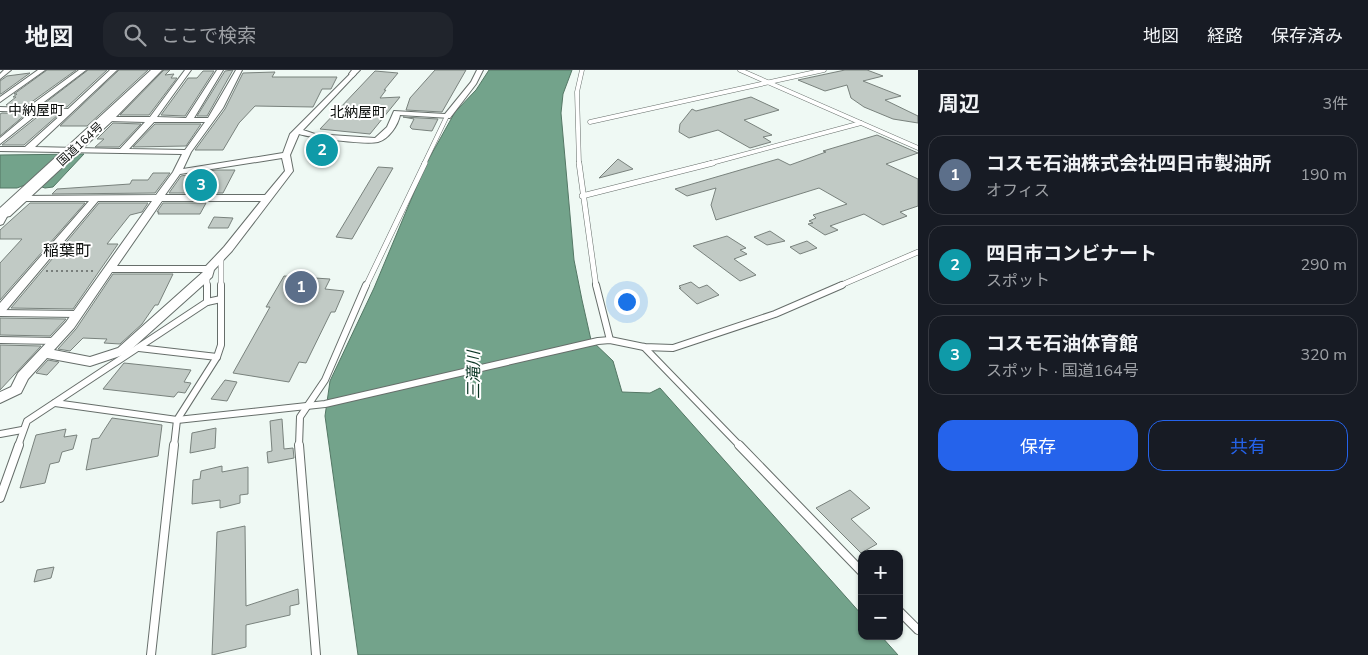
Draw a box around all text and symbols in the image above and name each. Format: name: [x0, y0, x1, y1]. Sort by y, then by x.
search box: [103, 12, 453, 57]
text: 地図: [25, 21, 73, 53]
icon: search: [121, 21, 149, 49]
text: ここで検索: [161, 23, 256, 49]
text: 地図: [1143, 24, 1179, 48]
text: 経路: [1207, 24, 1243, 48]
text: 保存済み: [1271, 24, 1343, 48]
text: 周辺: [938, 90, 980, 118]
text: 3件: [1322, 93, 1348, 115]
district label: 中納屋町: [8, 101, 64, 120]
district label: 北納屋町: [330, 103, 386, 122]
street label: 国道164号: [53, 119, 107, 169]
pin: 2: [306, 131, 338, 169]
text: コスモ石油株式会社四日市製油所: [986, 151, 1271, 177]
text: 1: [950, 164, 960, 186]
text: 190 m: [1300, 164, 1347, 186]
pin: 3: [185, 166, 217, 204]
text: オフィス: [986, 180, 1050, 202]
district label: 稲葉町: [43, 240, 91, 262]
text: 四日市コンビナート: [986, 241, 1157, 267]
text: 2: [950, 254, 960, 276]
text: 290 m: [1300, 254, 1347, 276]
pin: 1: [285, 268, 317, 306]
text: スポット: [986, 270, 1050, 292]
your location: [614, 289, 640, 315]
text: コスモ石油体育館: [986, 331, 1138, 357]
text: 3: [950, 344, 960, 366]
text: 320 m: [1300, 344, 1347, 366]
water label: 三滝川: [463, 349, 485, 399]
text: スポット · 国道164号: [986, 360, 1139, 382]
button: 保存: [938, 420, 1138, 471]
button: 共有: [1148, 420, 1348, 471]
map controls: [858, 550, 903, 640]
button: +: [858, 550, 903, 595]
button: −: [858, 595, 903, 640]

